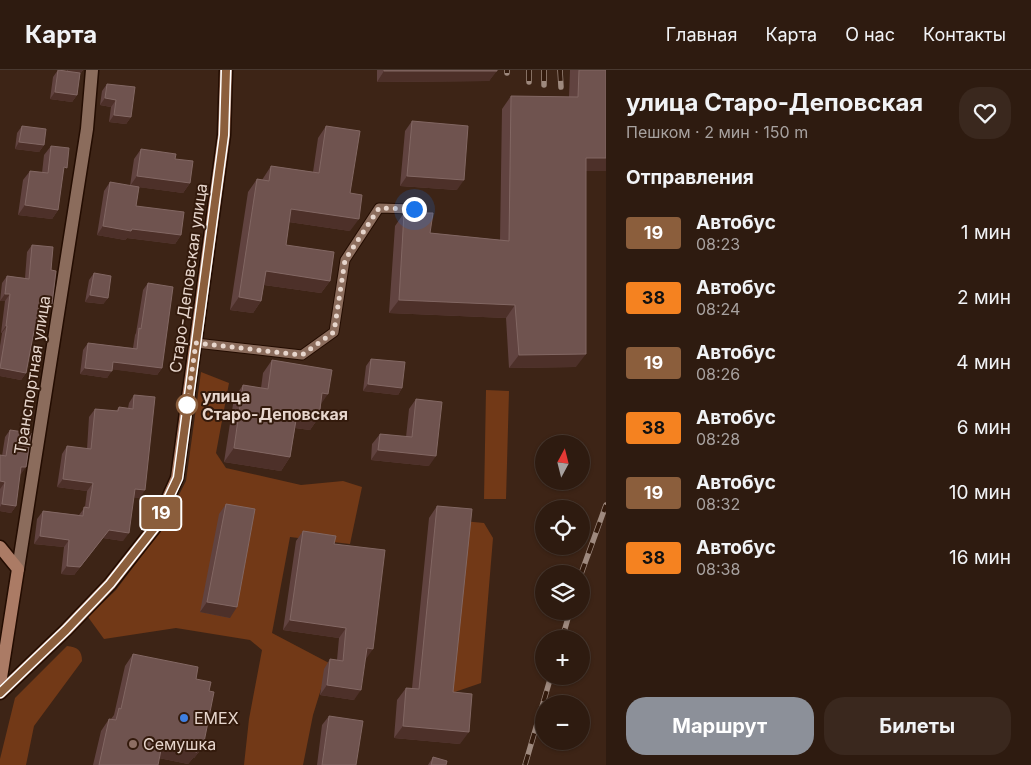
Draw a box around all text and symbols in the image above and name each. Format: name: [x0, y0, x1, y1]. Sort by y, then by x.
text: Карта: [25, 20, 97, 49]
text: Главная: [666, 24, 737, 45]
text: Карта: [765, 24, 817, 45]
text: О нас: [845, 24, 895, 45]
text: Контакты: [923, 24, 1006, 45]
button: heart: [959, 87, 1011, 139]
text: улица Старо-Деповская: [626, 88, 923, 117]
text: Пешком · 2 мин · 150 m: [626, 122, 808, 142]
text: Отправления: [626, 166, 754, 189]
street label: Старо-Деповская улица: [165, 182, 211, 374]
your location: [402, 197, 427, 222]
text: Автобус: [696, 211, 776, 234]
text: 1 мин: [961, 221, 1011, 244]
text: 19: [644, 222, 663, 243]
text: 08:23: [696, 234, 740, 254]
text: Автобус: [696, 276, 776, 299]
text: 2 мин: [957, 286, 1011, 309]
text: 38: [642, 287, 665, 308]
street label: Транспортная улица: [10, 294, 54, 456]
text: 08:24: [696, 299, 740, 319]
text: Автобус: [696, 341, 776, 364]
text: 4 мин: [956, 351, 1011, 374]
text: 19: [644, 352, 663, 373]
text: 08:26: [696, 364, 740, 384]
place label: улица Старо-Деповская: [202, 386, 348, 424]
marker: улица Старо-Деповская: [176, 394, 198, 416]
text: Автобус: [696, 406, 776, 429]
text: 6 мин: [957, 416, 1011, 439]
text: 38: [642, 417, 665, 438]
text: 08:28: [696, 429, 740, 449]
north arrow: [535, 435, 590, 490]
map controls: [535, 435, 590, 750]
text: Автобус: [696, 471, 776, 494]
text: 10 мин: [949, 481, 1011, 504]
text: 19: [644, 482, 663, 503]
text: 08:32: [696, 494, 740, 514]
line badge: 19: [138, 497, 184, 529]
button: locate: [535, 500, 590, 555]
text: 19: [151, 502, 171, 523]
text: Автобус: [696, 536, 776, 559]
text: 16 мин: [949, 546, 1011, 569]
text: 38: [642, 547, 665, 568]
text: 08:38: [696, 559, 740, 579]
button: layers: [535, 565, 590, 620]
button: +: [535, 630, 590, 685]
button: −: [535, 695, 590, 750]
button: Маршрут: [626, 697, 814, 755]
button: Билеты: [824, 697, 1011, 755]
place label: EMEX: [194, 708, 239, 728]
marker: EMEX: [178, 712, 190, 724]
place label: Семушка: [143, 734, 216, 754]
marker: Семушка: [127, 738, 139, 750]

